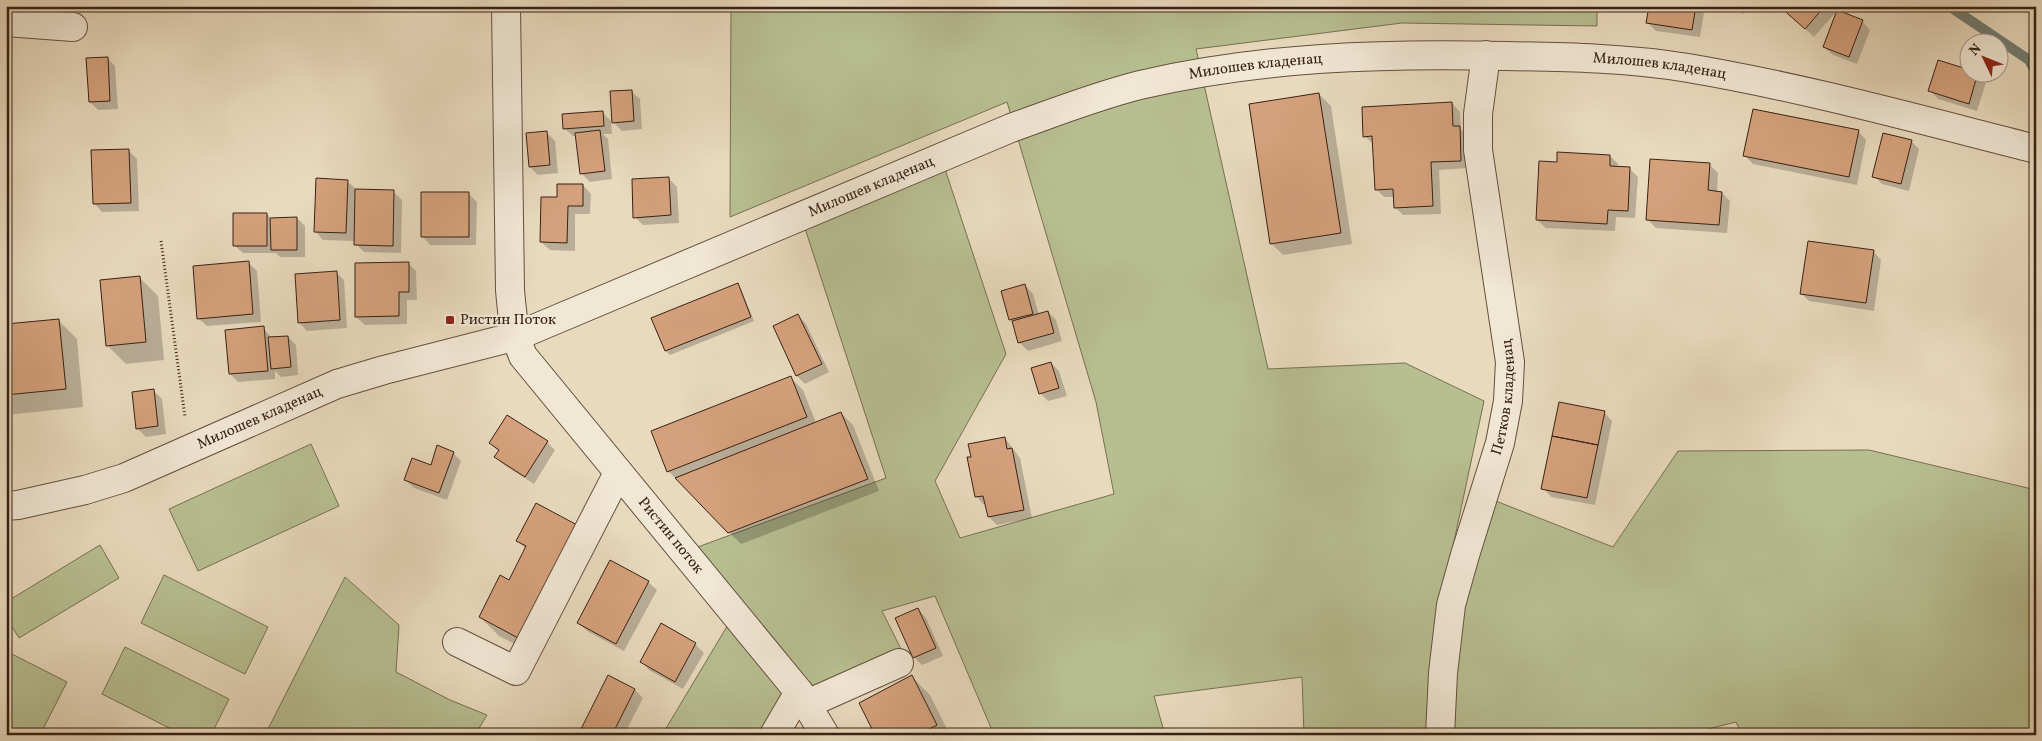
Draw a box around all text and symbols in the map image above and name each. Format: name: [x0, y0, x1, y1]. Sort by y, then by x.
north arrow: [1960, 32, 2010, 82]
text: N: [1965, 40, 1986, 60]
street label: Милошев кладенац: [1187, 48, 1324, 85]
street label: Милошев кладенац: [1592, 48, 1729, 85]
street label: Милошев кладенац: [805, 151, 938, 223]
place label: Ристин Поток: [460, 310, 556, 331]
marker: Ристин Поток: [444, 314, 456, 326]
street label: Петков кладенац: [1486, 337, 1521, 458]
street label: Милошев кладенац: [194, 381, 326, 455]
street label: Ристин поток: [633, 493, 708, 578]

